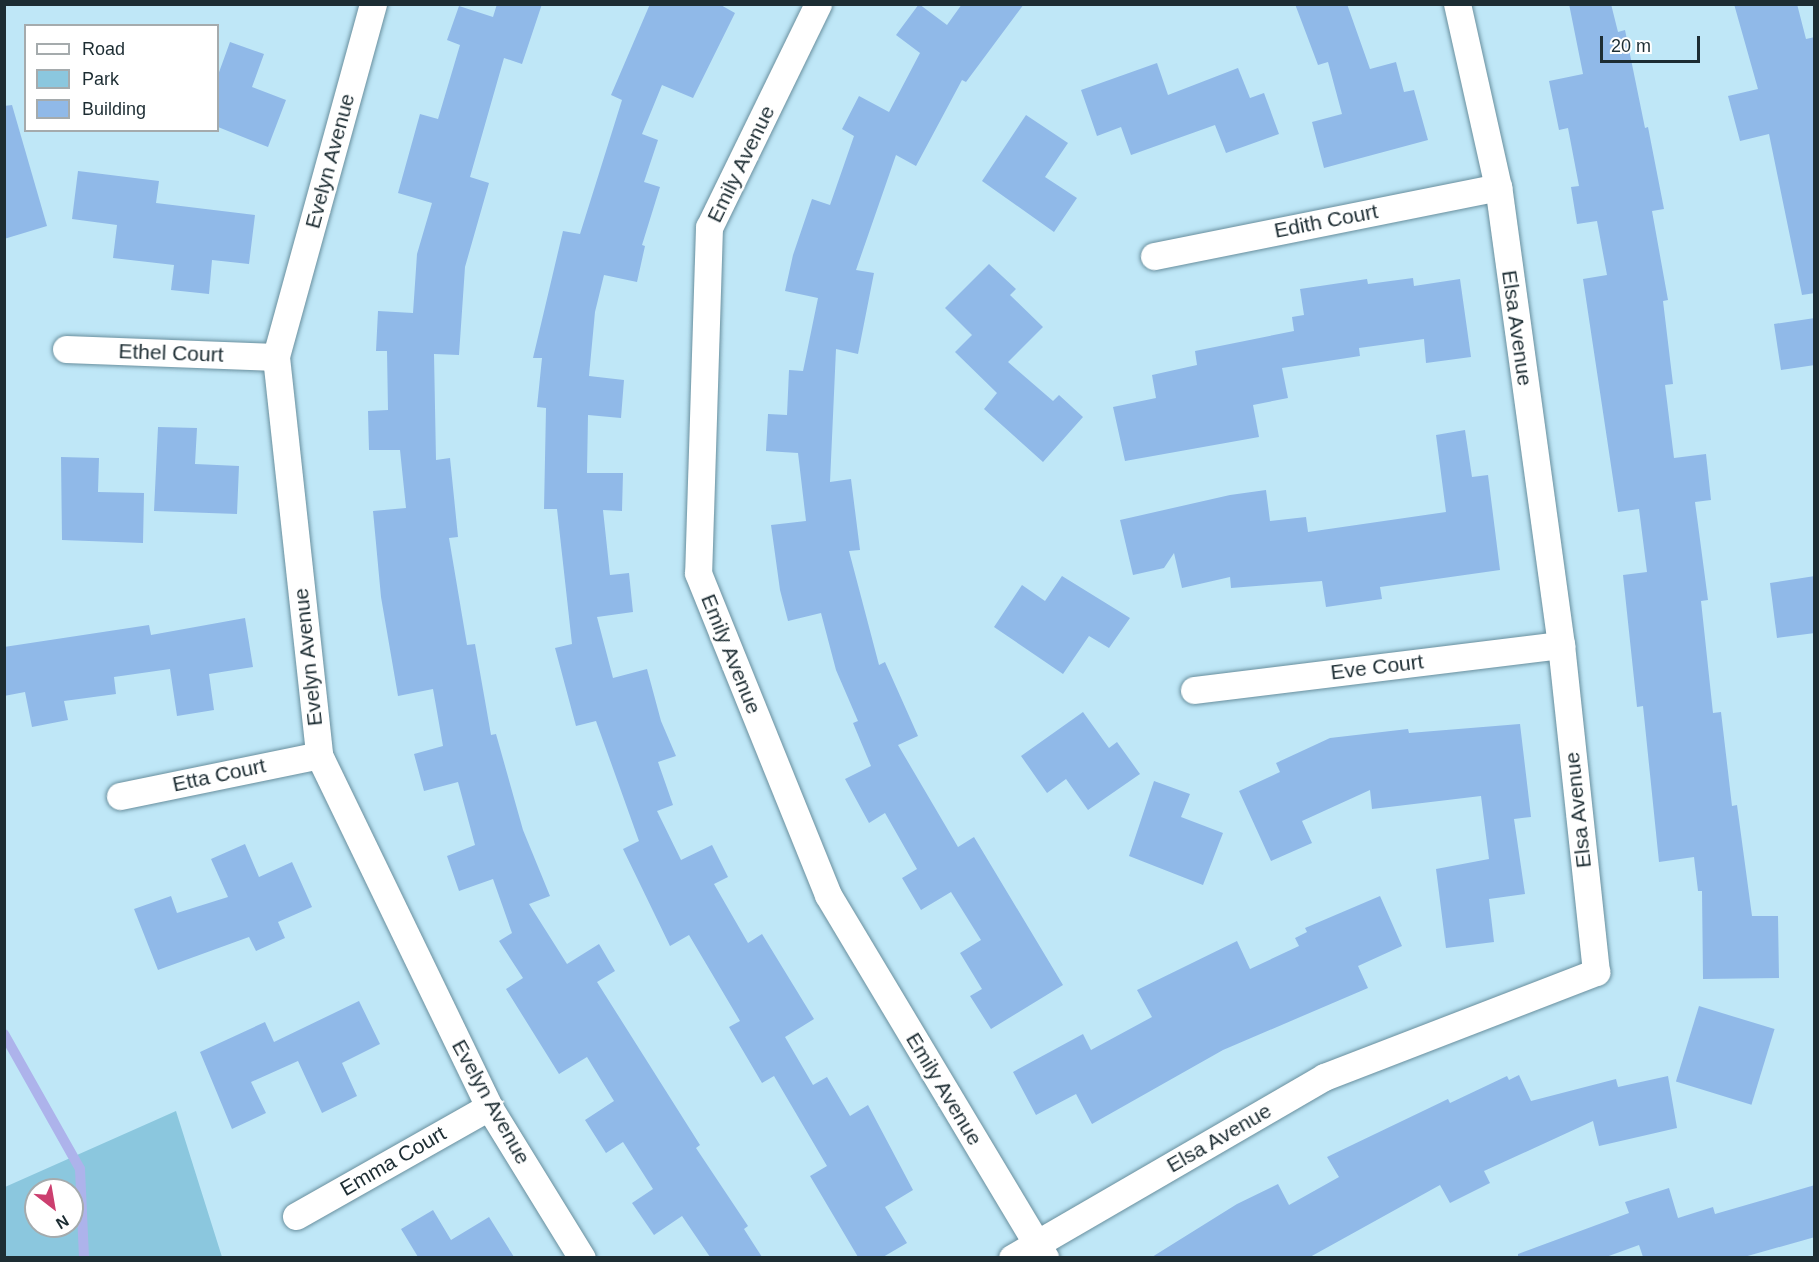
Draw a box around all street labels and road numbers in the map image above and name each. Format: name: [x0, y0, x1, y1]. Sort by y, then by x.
street label: Evelyn Avenue: [300, 90, 360, 232]
street label: Emily Avenue: [702, 101, 780, 227]
street label: Edith Court: [1272, 199, 1380, 243]
street label: Elsa Avenue: [1496, 268, 1538, 388]
street label: Ethel Court: [118, 339, 224, 367]
street label: Evelyn Avenue: [288, 586, 328, 728]
street label: Emily Avenue: [695, 590, 767, 718]
street label: Eve Court: [1329, 649, 1425, 685]
street label: Elsa Avenue: [1559, 750, 1597, 870]
street label: Etta Court: [170, 753, 268, 797]
street label: Emily Avenue: [900, 1028, 988, 1150]
street label: Evelyn Avenue: [446, 1035, 536, 1169]
street label: Elsa Avenue: [1162, 1098, 1276, 1178]
street label: Emma Court: [336, 1121, 450, 1201]

